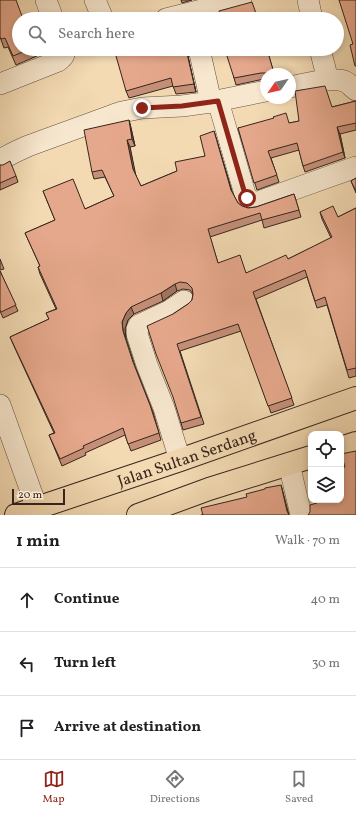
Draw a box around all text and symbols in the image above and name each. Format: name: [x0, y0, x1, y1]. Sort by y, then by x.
search box: [12, 12, 344, 56]
icon: search: [26, 23, 48, 45]
text: Search here: [58, 24, 135, 45]
north arrow: [260, 68, 296, 104]
route end: [133, 99, 151, 117]
route start: [238, 189, 256, 207]
street label: Jalan Sultan Serdang: [115, 425, 260, 493]
map controls: [308, 431, 344, 503]
button: locate: [308, 431, 344, 467]
button: layers: [308, 467, 344, 503]
scale bar: [12, 487, 65, 506]
text: 20 m: [18, 488, 42, 503]
text: 1 min: [16, 530, 60, 553]
text: Walk · 70 m: [275, 532, 340, 550]
icon: ahead: [16, 589, 38, 611]
text: Continue: [54, 589, 119, 610]
text: 40 m: [311, 591, 340, 609]
icon: left: [16, 653, 38, 675]
text: Turn left: [54, 653, 116, 674]
text: 30 m: [312, 655, 340, 673]
icon: arrive: [16, 717, 38, 739]
text: Arrive at destination: [54, 717, 201, 738]
tab: Map: [43, 768, 65, 807]
tab: Directions: [150, 768, 200, 807]
tab: Saved: [285, 768, 313, 807]

